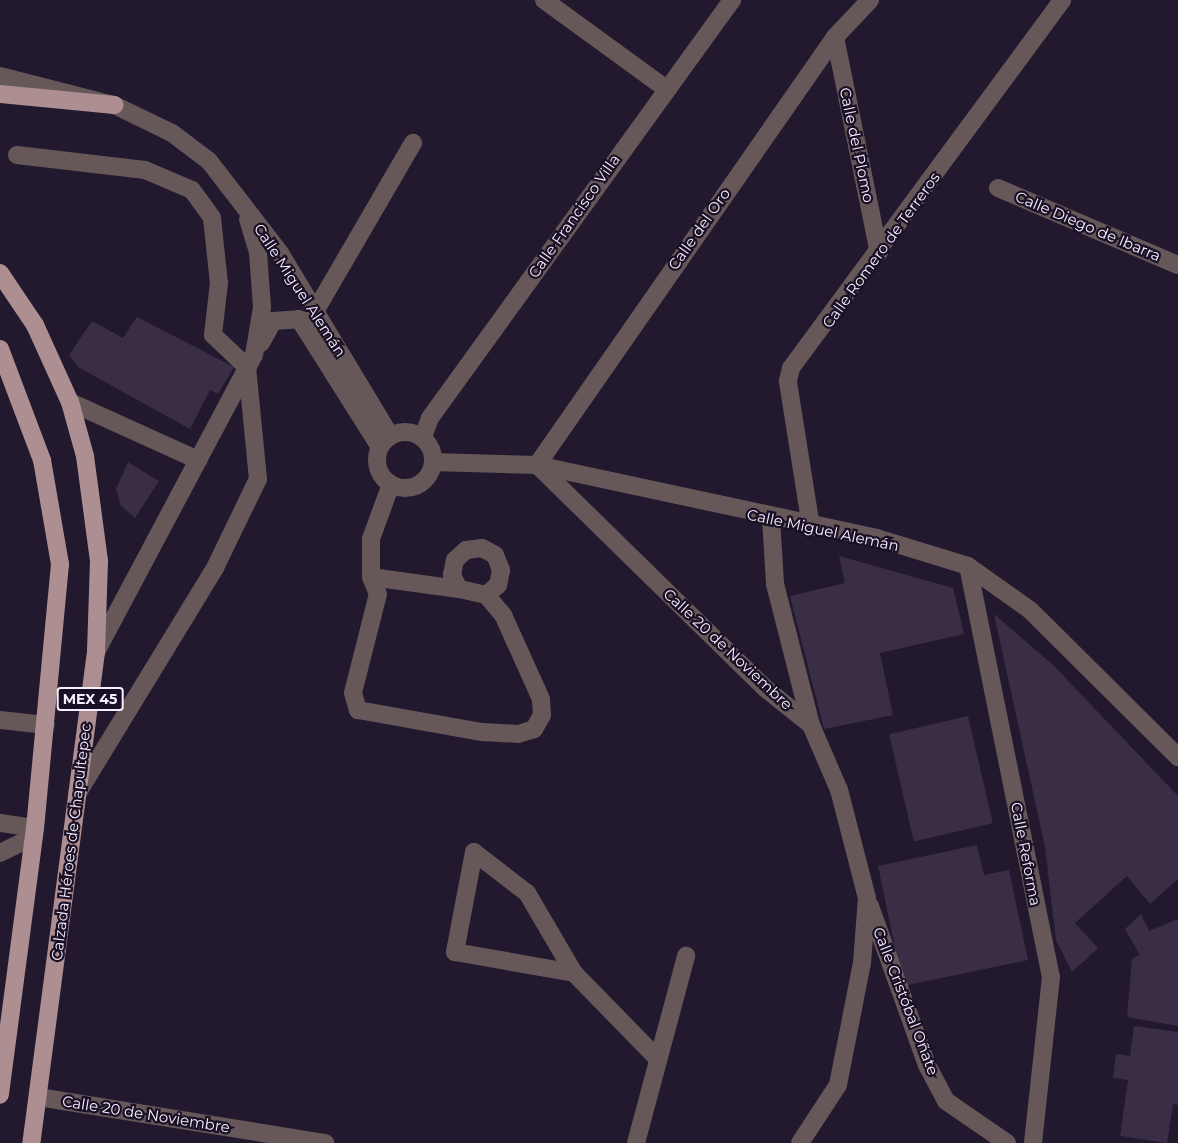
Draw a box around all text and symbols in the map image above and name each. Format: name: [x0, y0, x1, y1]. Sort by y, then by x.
street label: Calle del Plomo: [836, 86, 878, 204]
street label: Calle Francisco Villa: [525, 151, 623, 281]
street label: Calle Romero de Terreros: [818, 169, 944, 331]
street label: Calle del Oro: [664, 185, 734, 273]
street label: Calle Diego de Ibarra: [1013, 187, 1163, 265]
street label: Calle Miguel Alemán: [250, 220, 350, 360]
street label: Calle Miguel Alemán: [745, 505, 901, 555]
street label: Calle 20 de Noviembre: [660, 585, 796, 713]
road number: MEX 45: [56, 688, 124, 710]
street label: Calzada Héroes de Chapultepec: [47, 722, 95, 962]
street label: Calle Reforma: [1007, 801, 1045, 907]
street label: Calle Cristóbal Oñate: [869, 925, 943, 1077]
street label: Calle 20 de Noviembre: [61, 1092, 231, 1136]

